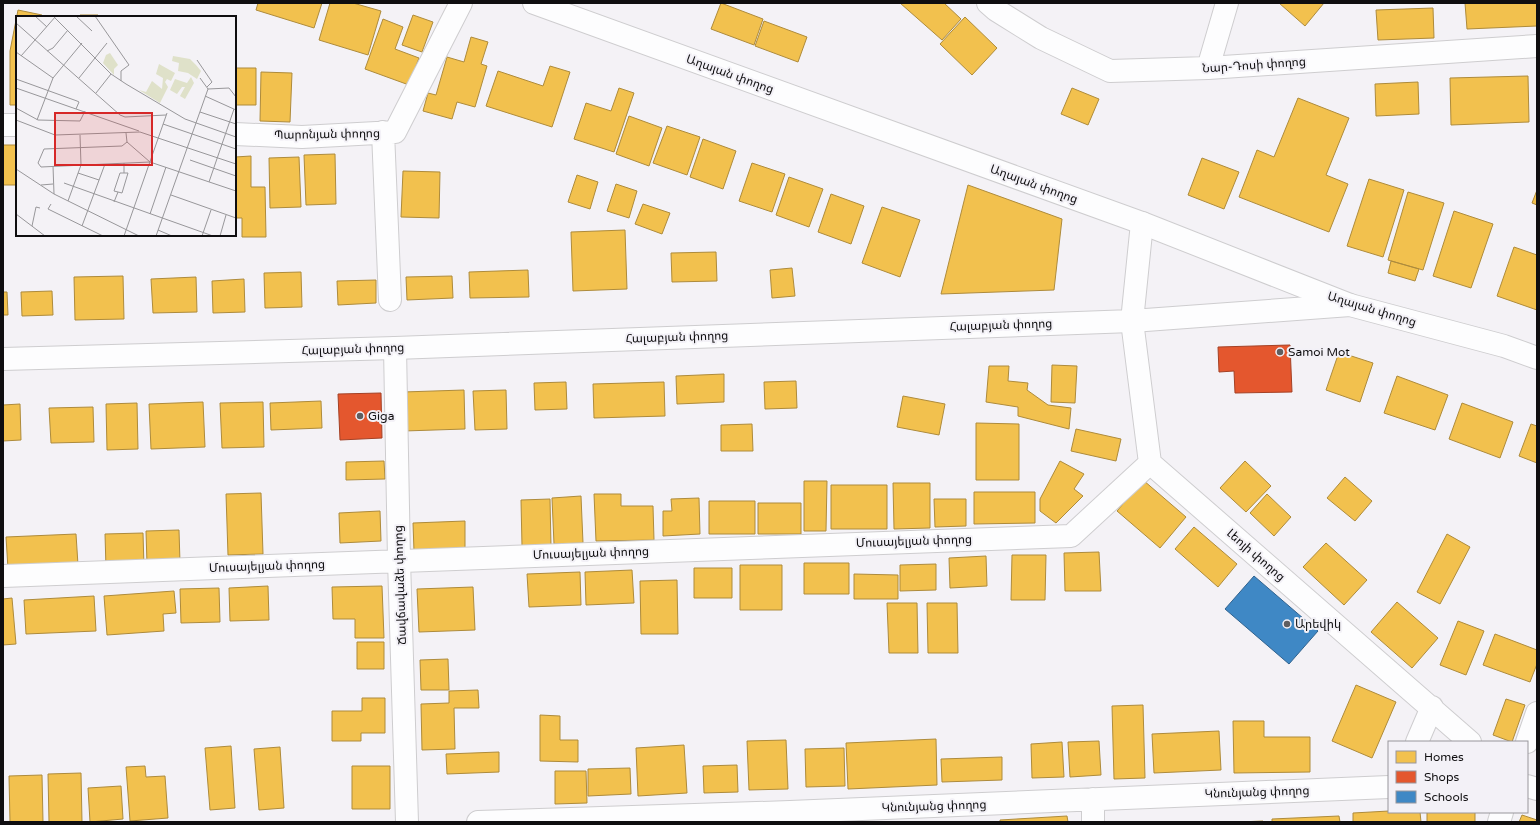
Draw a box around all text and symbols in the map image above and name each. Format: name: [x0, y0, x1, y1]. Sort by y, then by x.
inset map: [16, 16, 236, 236]
street label: Աղայան փողոց: [684, 52, 776, 96]
street label: Նար-Դոսի փողոց: [1202, 54, 1306, 76]
street label: Պարոնյան փողոց: [274, 126, 380, 142]
street label: Աղայան փողոց: [988, 162, 1080, 206]
street label: Աղայան փողոց: [1326, 289, 1418, 329]
street label: Հալաբյան փողոց: [949, 316, 1053, 334]
street label: Հալաբյան փողոց: [625, 328, 729, 346]
street label: Հալաբյան փողոց: [301, 340, 405, 358]
place label: Samoi Mot: [1288, 345, 1350, 359]
marker: Samoi Mot: [1275, 347, 1285, 357]
place label: Giga: [368, 409, 394, 423]
marker: Giga: [355, 411, 365, 421]
street label: Ճավճավաձե փողոց: [391, 525, 409, 645]
street label: Լեոյի փողոց: [1224, 526, 1288, 584]
street label: Մուսայելյան փողոց: [856, 532, 972, 550]
street label: Մուսայելյան փողոց: [533, 544, 649, 562]
street label: Մուսայելյան փողոց: [209, 557, 325, 575]
place label: Արեվիկ: [1295, 617, 1341, 631]
marker: Արեվիկ: [1282, 619, 1292, 629]
legend: [1388, 741, 1528, 813]
text: Homes: [1424, 750, 1464, 764]
text: Shops: [1424, 770, 1459, 784]
street label: Կնունյանց փողոց: [1204, 783, 1310, 801]
text: Schools: [1424, 790, 1469, 804]
street label: Կնունյանց փողոց: [881, 797, 987, 815]

